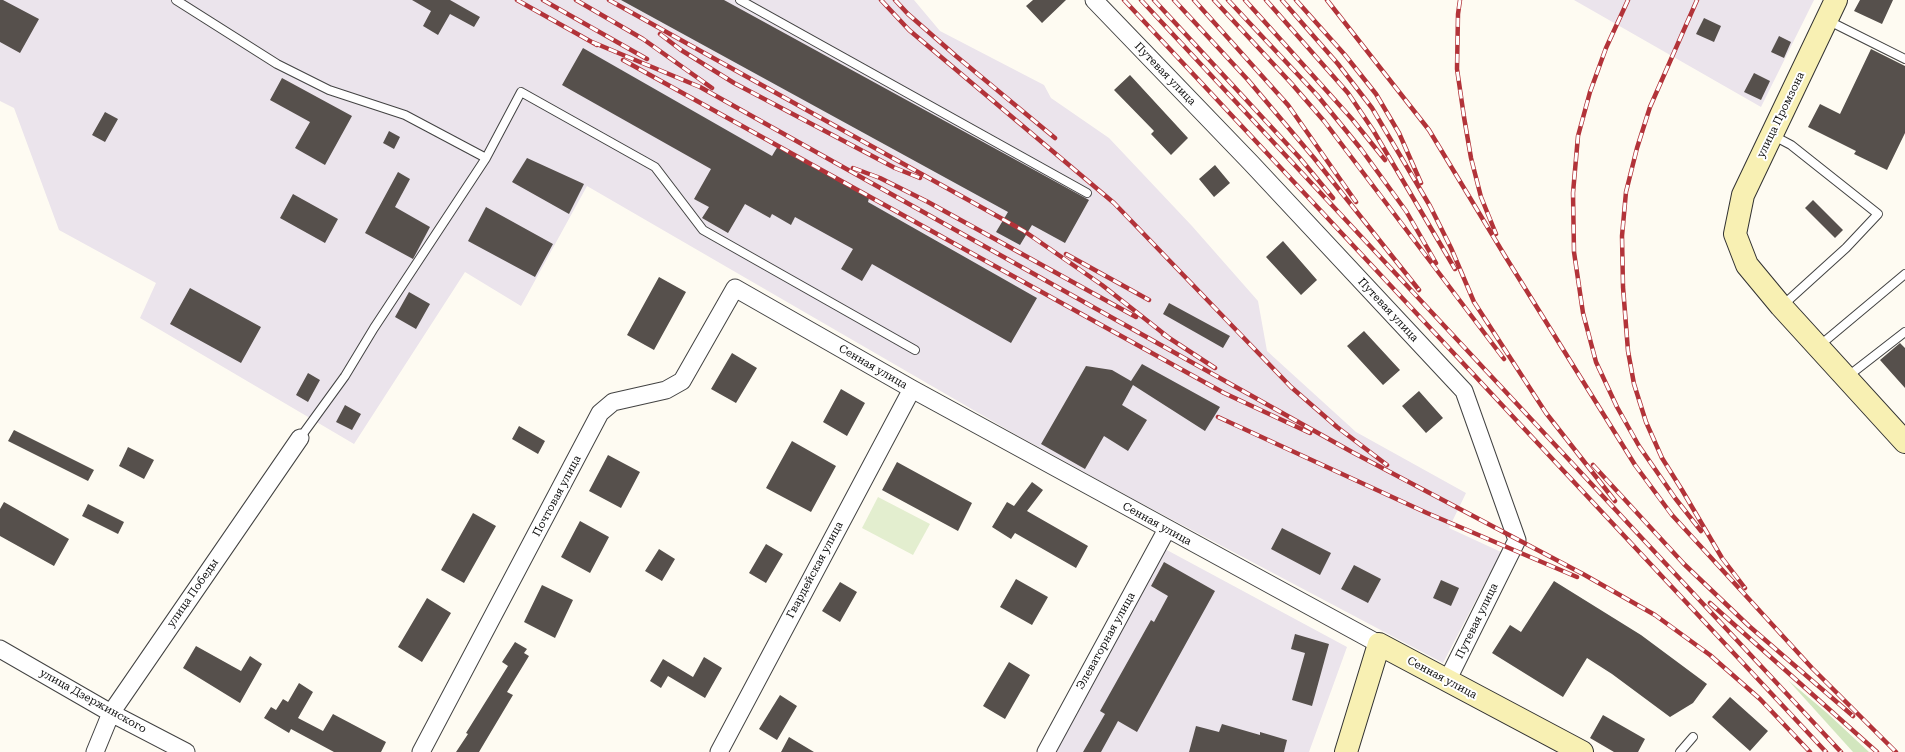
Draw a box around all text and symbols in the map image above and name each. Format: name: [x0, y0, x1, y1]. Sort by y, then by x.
street label: Путевая улица: [1132, 40, 1198, 108]
street label: улица Промзона: [1754, 70, 1808, 160]
street label: Путевая улица: [1355, 275, 1421, 345]
street label: Сенная улица: [836, 342, 910, 392]
street label: Почтовая улица: [530, 453, 584, 539]
street label: Сенная улица: [1120, 500, 1194, 548]
street label: Гвардейская улица: [784, 520, 846, 620]
street label: улица Победы: [164, 556, 222, 630]
street label: Путевая улица: [1453, 581, 1501, 661]
street label: Элеваторная улица: [1074, 590, 1138, 692]
street label: Сенная улица: [1405, 654, 1479, 702]
street label: улица Дзержинского: [37, 666, 149, 736]

